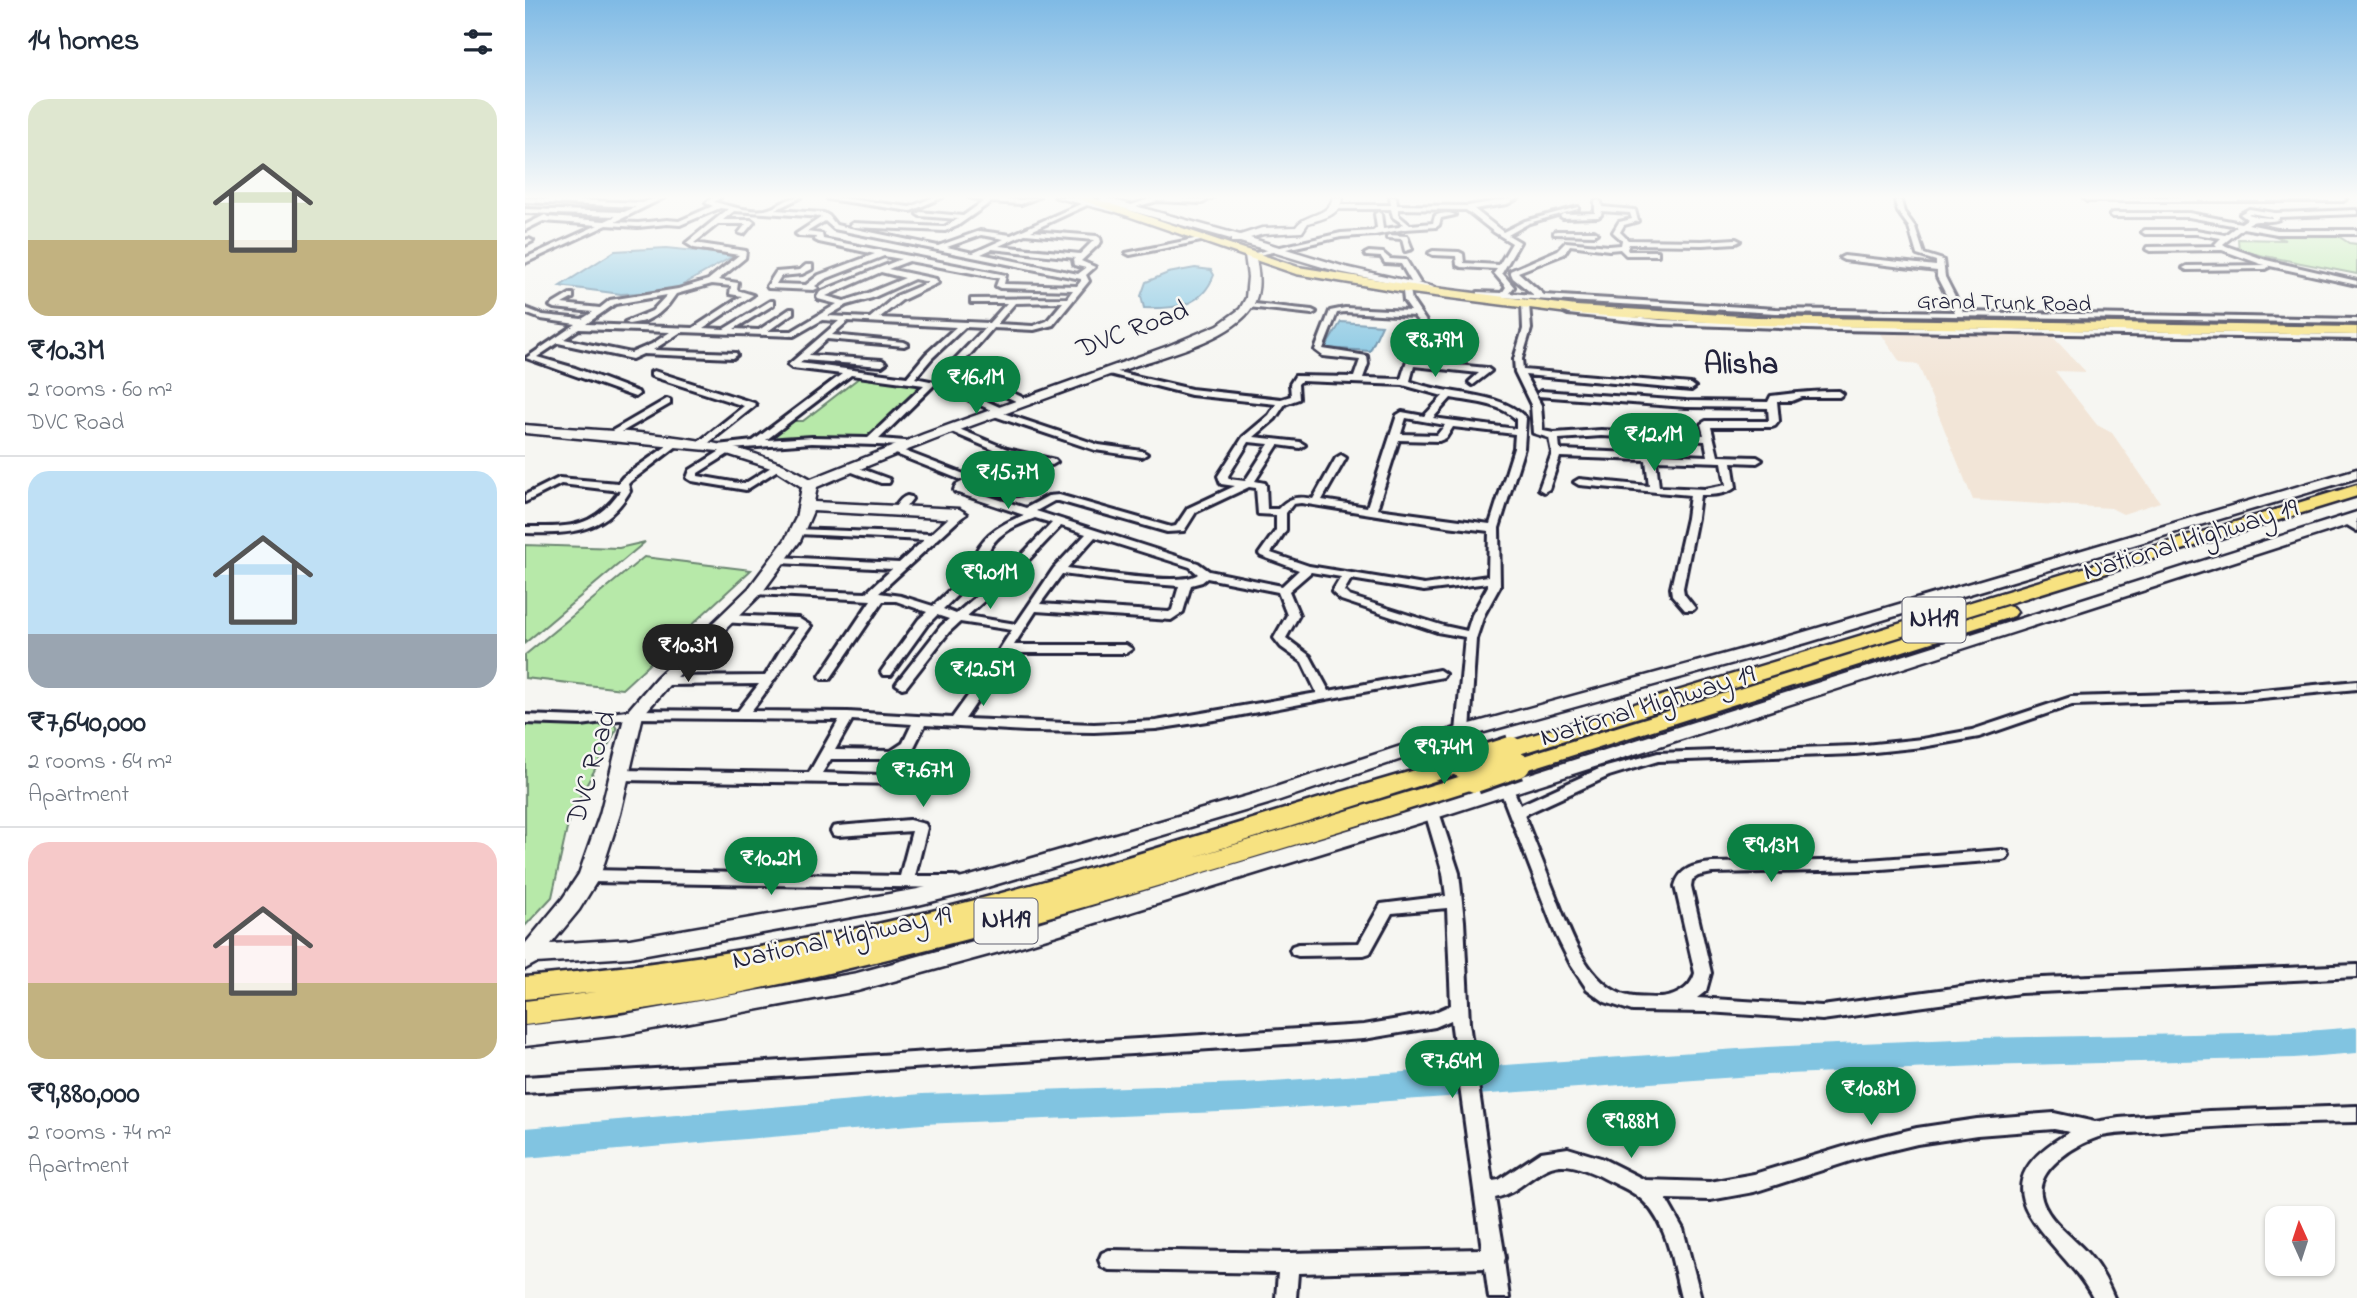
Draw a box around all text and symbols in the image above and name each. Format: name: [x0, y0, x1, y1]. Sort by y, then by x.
text: 14 homes: [28, 20, 139, 64]
icon: filters: [459, 23, 497, 61]
icon: home: [200, 145, 326, 271]
street label: Grand Trunk Road: [1916, 286, 2092, 322]
street label: DVC Road: [1070, 291, 1195, 371]
pin: ₹8.79M: [1378, 320, 1492, 379]
text: ₹8.79M: [1406, 325, 1464, 358]
text: ₹10.3M: [28, 330, 105, 374]
district label: Alisha: [1704, 344, 1778, 388]
pin: ₹16.1M: [919, 356, 1033, 416]
text: ₹16.1M: [947, 362, 1005, 395]
text: 2 rooms · 60 m²: [28, 374, 173, 407]
text: DVC Road: [28, 407, 124, 440]
pin: ₹12.1M: [1597, 414, 1711, 473]
text: ₹12.1M: [1625, 419, 1683, 452]
pin: ₹15.7M: [951, 452, 1065, 511]
text: ₹15.7M: [977, 457, 1039, 490]
street label: National Highway 19: [2078, 489, 2304, 593]
icon: home: [200, 517, 326, 643]
pin: ₹9.01M: [933, 552, 1047, 611]
text: ₹9.01M: [962, 557, 1018, 590]
road number: NH19: [1903, 598, 1965, 642]
pin: ₹10.3M: [631, 624, 745, 684]
text: ₹10.3M: [658, 630, 718, 663]
pin: ₹12.5M: [926, 648, 1040, 708]
text: ₹12.5M: [951, 654, 1015, 687]
street label: National Highway 19: [1535, 655, 1761, 759]
text: ₹7,640,000: [28, 702, 146, 746]
street label: DVC Road: [557, 706, 629, 831]
pin: ₹9.74M: [1387, 726, 1501, 786]
text: ₹9.74M: [1415, 732, 1473, 765]
text: 2 rooms · 64 m²: [28, 746, 172, 779]
pin: ₹7.67M: [866, 750, 980, 809]
text: ₹7.67M: [892, 755, 954, 788]
text: Apartment: [28, 779, 129, 812]
pin: ₹9.13M: [1714, 824, 1828, 884]
text: ₹9.13M: [1743, 830, 1799, 863]
pin: ₹10.2M: [714, 838, 828, 897]
text: ₹10.2M: [740, 843, 802, 876]
icon: home: [200, 888, 326, 1014]
street label: National Highway 19: [729, 896, 956, 982]
road number: NH19: [974, 898, 1037, 944]
pin: ₹7.64M: [1395, 1040, 1509, 1100]
text: ₹7.64M: [1421, 1046, 1483, 1079]
pin: ₹10.8M: [1814, 1068, 1928, 1127]
text: ₹9,880,000: [28, 1073, 140, 1117]
text: ₹10.8M: [1842, 1073, 1900, 1106]
pin: ₹9.88M: [1574, 1100, 1688, 1160]
text: ₹9.88M: [1603, 1106, 1659, 1139]
text: 2 rooms · 74 m²: [28, 1117, 172, 1150]
text: Apartment: [28, 1150, 129, 1183]
north arrow: [2265, 1206, 2335, 1276]
map controls: [2265, 1206, 2335, 1276]

